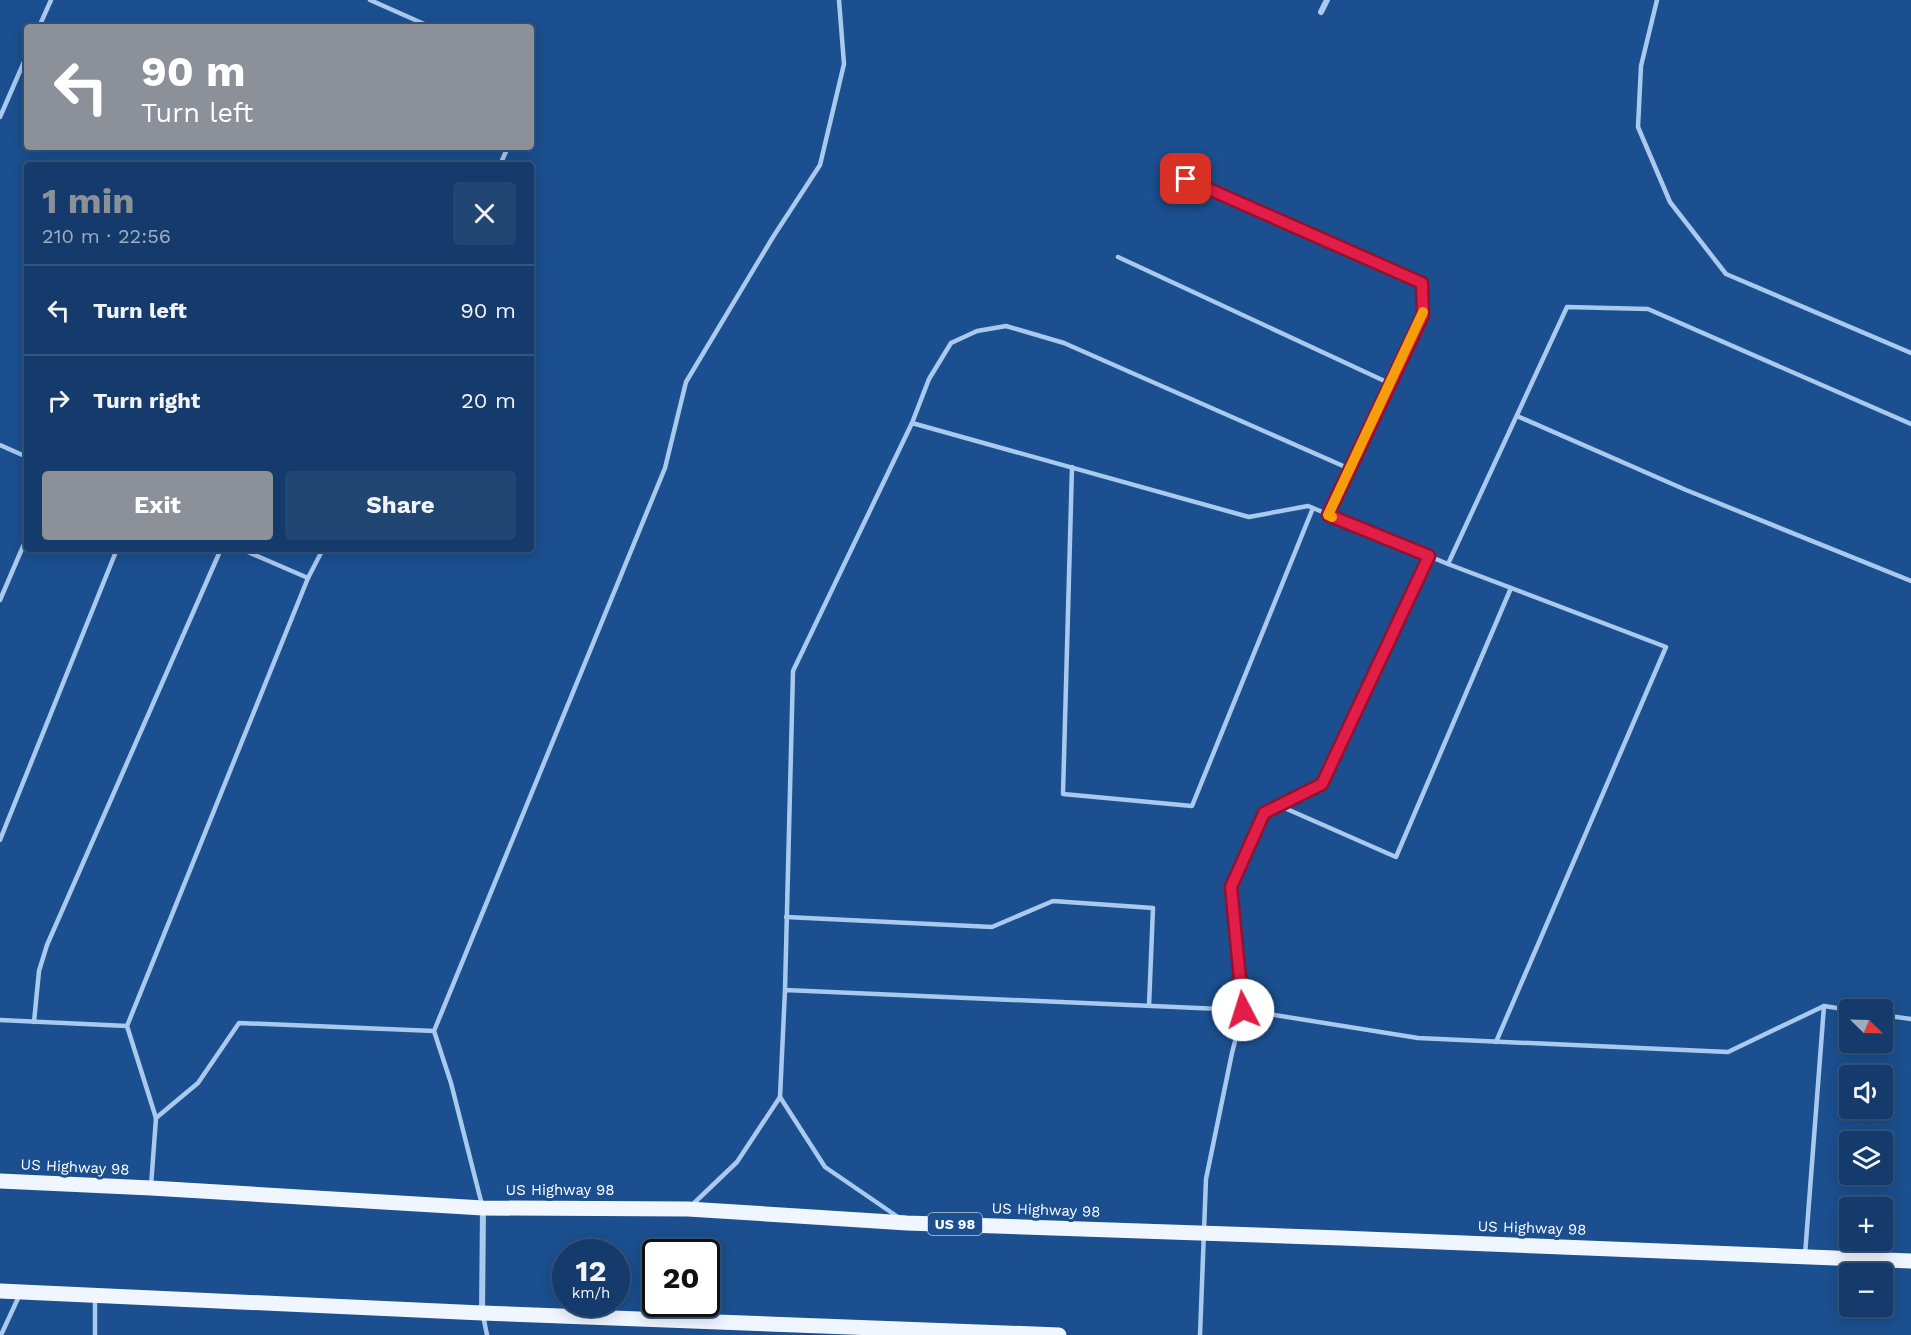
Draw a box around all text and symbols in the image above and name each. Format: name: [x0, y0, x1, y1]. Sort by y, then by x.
text: 90 m: [141, 47, 245, 96]
icon: left: [42, 48, 120, 126]
text: Turn left: [141, 97, 253, 129]
pin: [1160, 153, 1211, 204]
icon: arrive: [1169, 162, 1202, 195]
text: 1 min: [42, 180, 134, 222]
button: close: [453, 182, 516, 245]
text: 210 m · 22:56: [42, 224, 171, 248]
icon: left: [42, 294, 75, 327]
text: Turn left: [93, 298, 187, 323]
text: 90 m: [460, 298, 516, 323]
icon: right: [42, 384, 75, 417]
text: Turn right: [93, 388, 200, 413]
text: 20 m: [461, 388, 516, 413]
button: Exit: [42, 471, 273, 540]
button: Share: [285, 471, 516, 540]
position arrow: [1211, 978, 1275, 1042]
north arrow: [1839, 999, 1893, 1053]
map controls: [1839, 999, 1893, 1317]
button: sound: [1839, 1065, 1893, 1119]
button: layers: [1839, 1131, 1893, 1185]
street label: US Highway 98: [20, 1155, 130, 1179]
street label: US Highway 98: [506, 1181, 614, 1199]
button: +: [1839, 1197, 1893, 1251]
street label: US Highway 98: [991, 1199, 1101, 1221]
road number: US 98: [928, 1213, 982, 1235]
street label: US Highway 98: [1477, 1217, 1587, 1239]
speed limit sign: 20: [642, 1239, 720, 1317]
text: 12: [576, 1253, 606, 1288]
button: −: [1839, 1263, 1893, 1317]
text: km/h: [572, 1284, 610, 1302]

